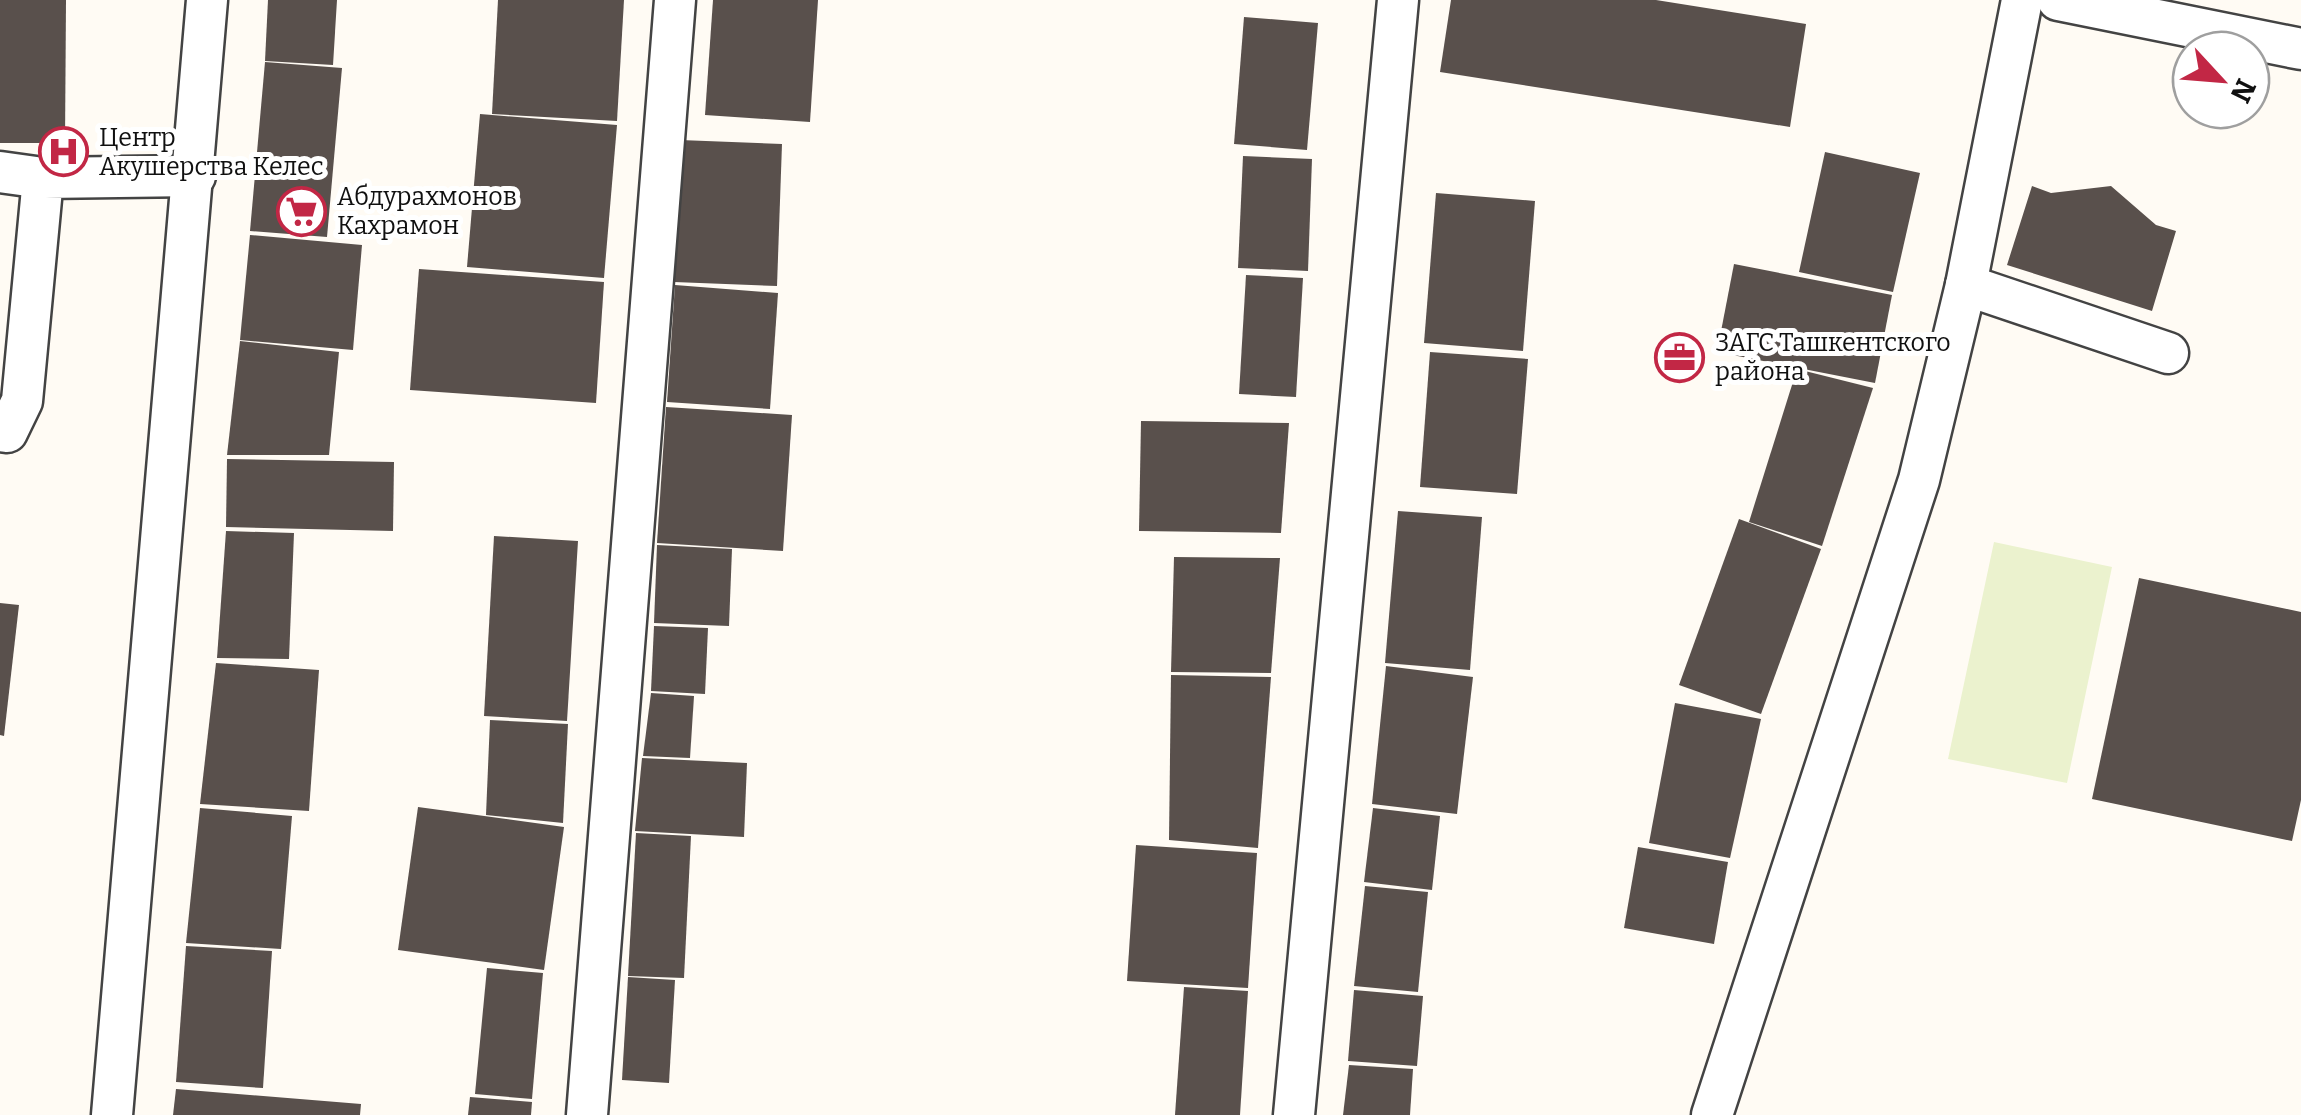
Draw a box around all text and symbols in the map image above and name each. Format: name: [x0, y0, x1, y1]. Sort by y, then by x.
north arrow: [2171, 30, 2271, 130]
text: N: [2223, 74, 2263, 108]
place label: Центр Акушерства Келес: [99, 123, 324, 182]
hospital icon: Центр Акушерства Келес: [38, 126, 90, 178]
place label: Абдурахмонов Кахрамон: [337, 182, 517, 241]
supermarket icon: Абдурахмонов Кахрамон: [276, 185, 328, 237]
place label: ЗАГС Ташкентского района: [1715, 328, 1951, 387]
office icon: ЗАГС Ташкентского района: [1654, 331, 1706, 383]

